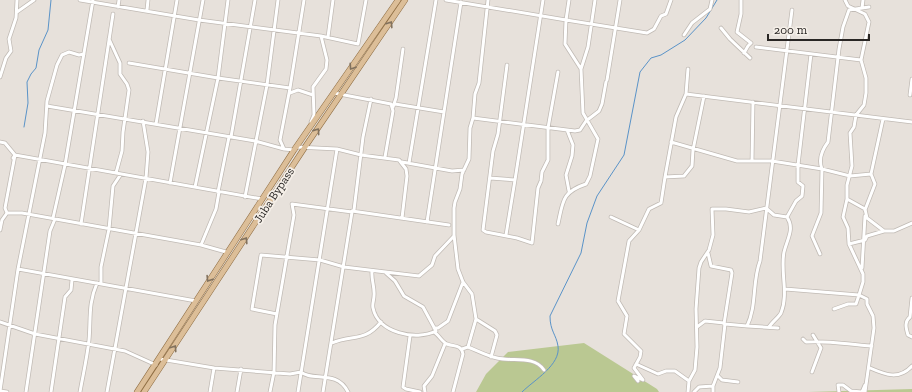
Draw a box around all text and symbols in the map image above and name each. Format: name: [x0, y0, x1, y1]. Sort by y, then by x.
scale bar: [768, 16, 869, 42]
one-way arrow: [385, 21, 392, 28]
text: 200 m: [774, 23, 808, 37]
one-way arrow: [349, 63, 357, 70]
one-way arrow: [312, 128, 320, 135]
street label: Juba Bypass: [251, 165, 297, 225]
one-way arrow: [240, 237, 247, 244]
one-way arrow: [207, 275, 214, 282]
one-way arrow: [169, 345, 176, 352]

